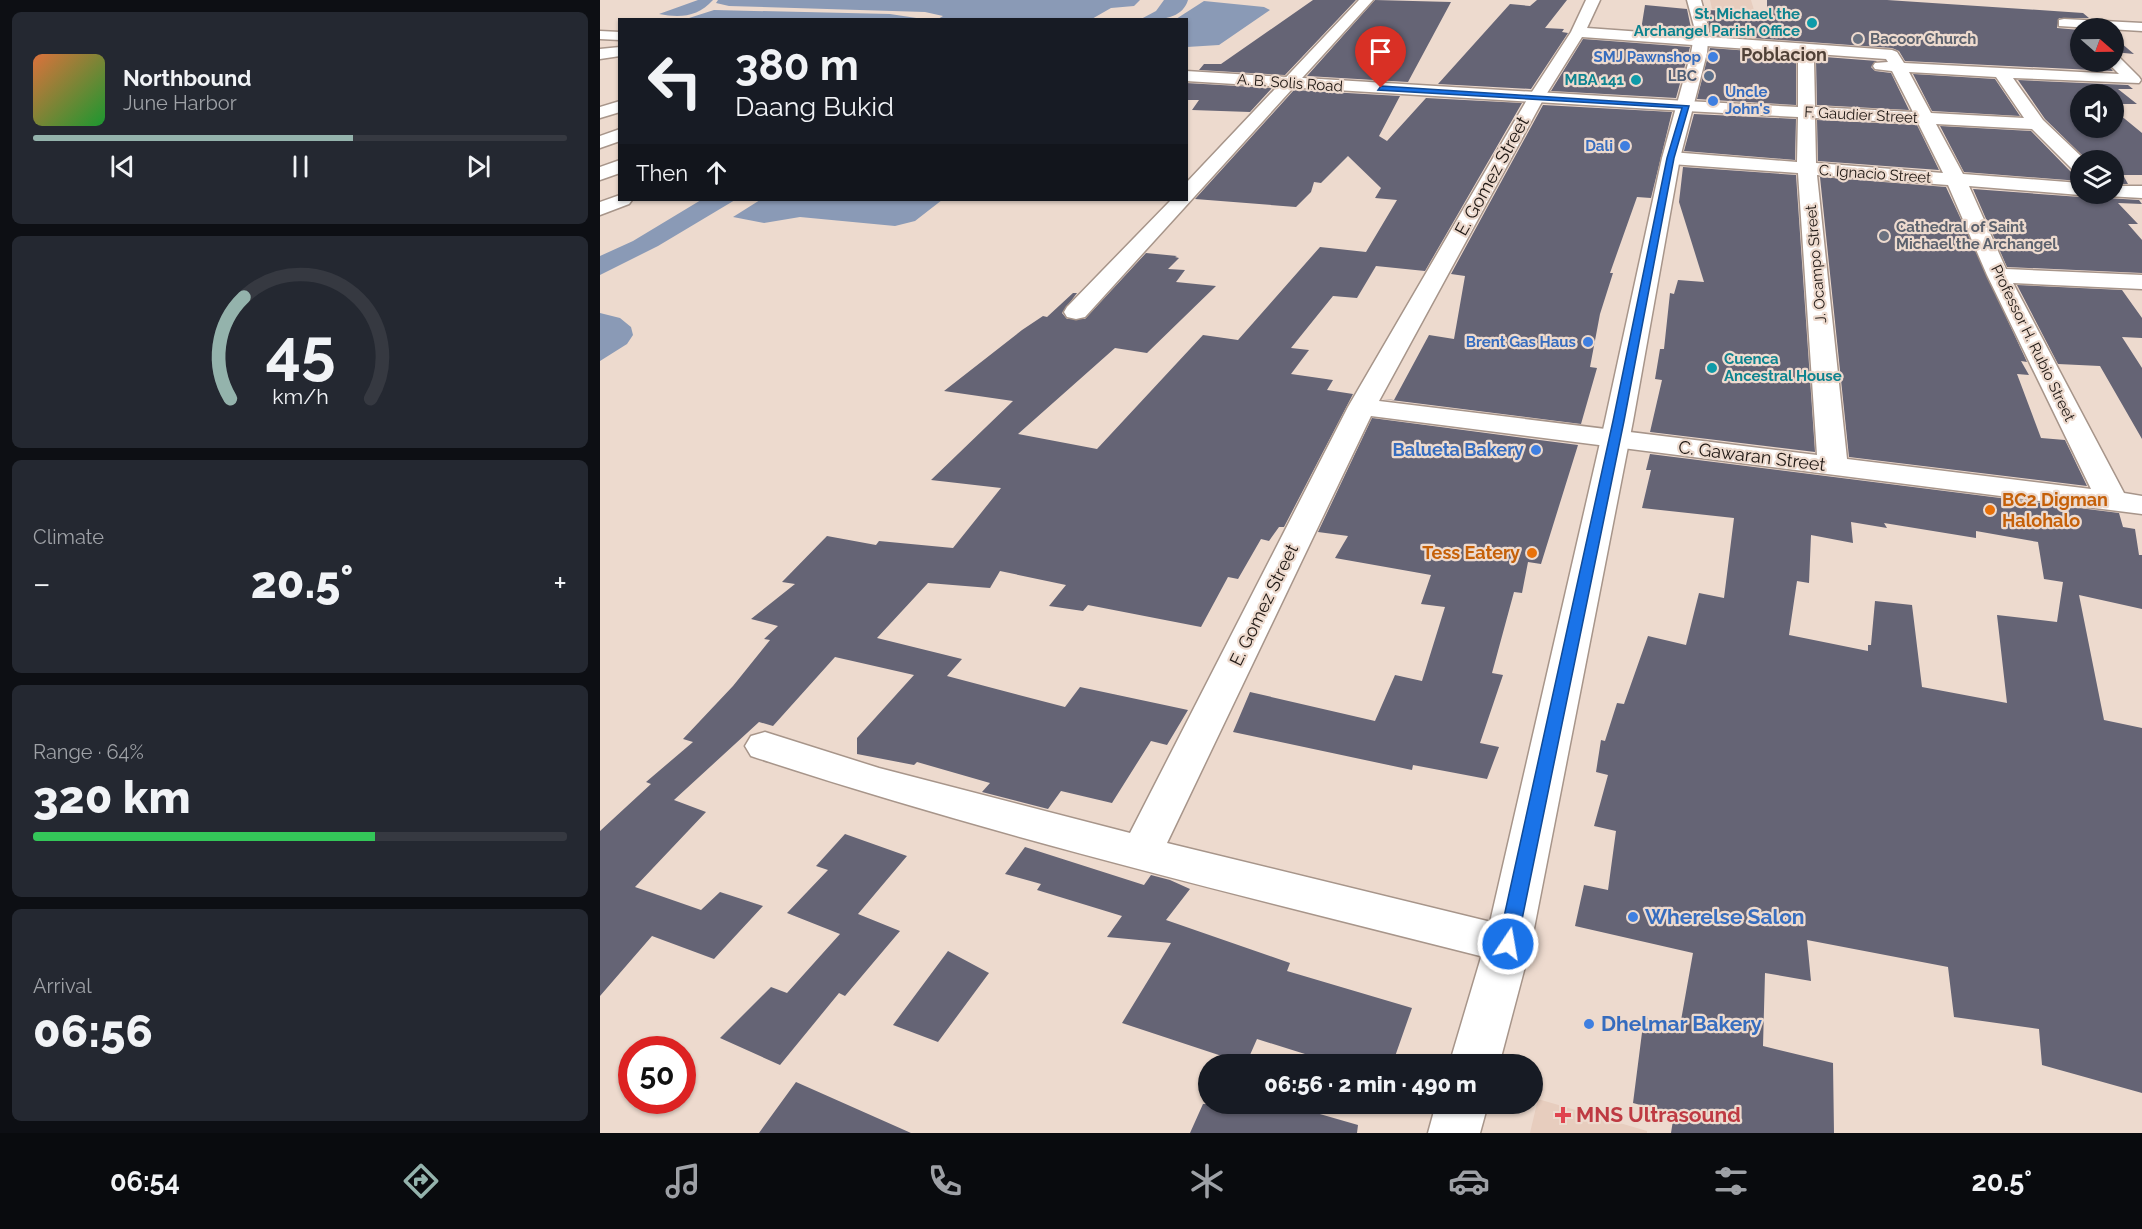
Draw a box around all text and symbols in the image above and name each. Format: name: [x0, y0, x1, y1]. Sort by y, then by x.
place label: St. Michael the Archangel Parish Office: [1634, 5, 1800, 40]
marker: St. Michael the Archangel Parish Office: [1805, 16, 1819, 30]
north arrow: [2070, 18, 2124, 72]
map controls: [2070, 18, 2124, 204]
pin: [1355, 26, 1406, 88]
place label: Bacoor Church: [1870, 30, 1976, 48]
marker: Bacoor Church: [1851, 32, 1865, 46]
icon: arrive: [1364, 35, 1397, 68]
text: 380 m: [735, 41, 859, 90]
icon: left: [636, 42, 714, 120]
district label: Poblacion: [1741, 44, 1827, 65]
place label: SMJ Pawnshop: [1594, 48, 1701, 66]
marker: SMJ Pawnshop: [1706, 50, 1720, 64]
text: Northbound: [123, 65, 252, 91]
place label: LBC: [1668, 67, 1697, 85]
marker: LBC: [1702, 69, 1716, 83]
street label: A. B. Solis Road: [1237, 70, 1343, 96]
place label: MBA 141: [1564, 71, 1625, 89]
marker: MBA 141: [1629, 73, 1643, 87]
place label: Uncle John's: [1725, 83, 1770, 118]
button: sound: [2070, 84, 2124, 138]
text: June Harbor: [123, 91, 237, 115]
text: Daang Bukid: [735, 91, 894, 122]
marker: Uncle John's: [1706, 94, 1720, 108]
street label: F. Gaudier Street: [1804, 103, 1918, 127]
street label: E. Gomez Street: [1450, 113, 1533, 239]
place label: Dali: [1585, 137, 1613, 155]
marker: Dali: [1618, 139, 1632, 153]
icon: previous: [106, 150, 139, 183]
icon: pause: [284, 150, 317, 183]
icon: next: [462, 150, 495, 183]
button: layers: [2070, 150, 2124, 204]
icon: ahead: [700, 156, 733, 189]
text: Then: [636, 160, 688, 186]
street label: C. Ignacio Street: [1818, 161, 1932, 187]
street label: J. Ocampo Street: [1802, 204, 1830, 324]
place label: Cathedral of Saint Michael the Archangel: [1896, 218, 2057, 253]
marker: Cathedral of Saint Michael the Archangel: [1877, 229, 1891, 243]
street label: Professor H. Rubio Street: [1987, 262, 2079, 424]
text: 45: [265, 314, 335, 388]
place label: Brent Gas Haus: [1466, 333, 1576, 351]
marker: Brent Gas Haus: [1581, 335, 1595, 349]
place label: Cuenca Ancestral House: [1724, 350, 1842, 385]
marker: Cuenca Ancestral House: [1705, 361, 1719, 375]
text: km/h: [272, 385, 328, 410]
street label: C. Gawaran Street: [1677, 436, 1827, 475]
place label: Balueta Bakery: [1393, 439, 1524, 460]
marker: Balueta Bakery: [1529, 443, 1543, 457]
place label: BC2 Digman Halohalo: [2002, 489, 2108, 531]
marker: BC2 Digman Halohalo: [1983, 503, 1997, 517]
text: Climate: [33, 525, 104, 549]
street label: E. Gomez Street: [1225, 540, 1302, 669]
place label: Tess Eatery: [1422, 542, 1520, 563]
marker: Tess Eatery: [1525, 546, 1539, 560]
text: 20.5°: [251, 556, 353, 609]
text: −: [33, 564, 51, 603]
text: +: [553, 564, 567, 603]
text: Range · 64%: [33, 740, 144, 764]
text: 320 km: [33, 771, 191, 824]
place label: Wherelse Salon: [1645, 904, 1805, 929]
marker: Wherelse Salon: [1626, 910, 1640, 924]
position arrow: [1476, 912, 1540, 976]
text: Arrival: [33, 974, 92, 998]
text: 06:56: [33, 1005, 153, 1058]
place label: Dhelmar Bakery: [1601, 1011, 1762, 1036]
marker: Dhelmar Bakery: [1582, 1017, 1596, 1031]
speed limit sign: 50: [618, 1036, 696, 1114]
text: 06:56 · 2 min · 490 m: [1264, 1071, 1477, 1097]
place label: MNS Ultrasound: [1576, 1102, 1741, 1127]
marker: MNS Ultrasound: [1554, 1106, 1572, 1124]
icon: directions: [400, 1160, 442, 1202]
icon: music: [662, 1160, 704, 1202]
icon: phone: [924, 1160, 966, 1202]
icon: climate: [1186, 1160, 1228, 1202]
icon: car: [1448, 1160, 1490, 1202]
icon: filters: [1710, 1160, 1752, 1202]
text: 06:54: [110, 1166, 180, 1197]
text: 20.5°: [1971, 1166, 2032, 1197]

